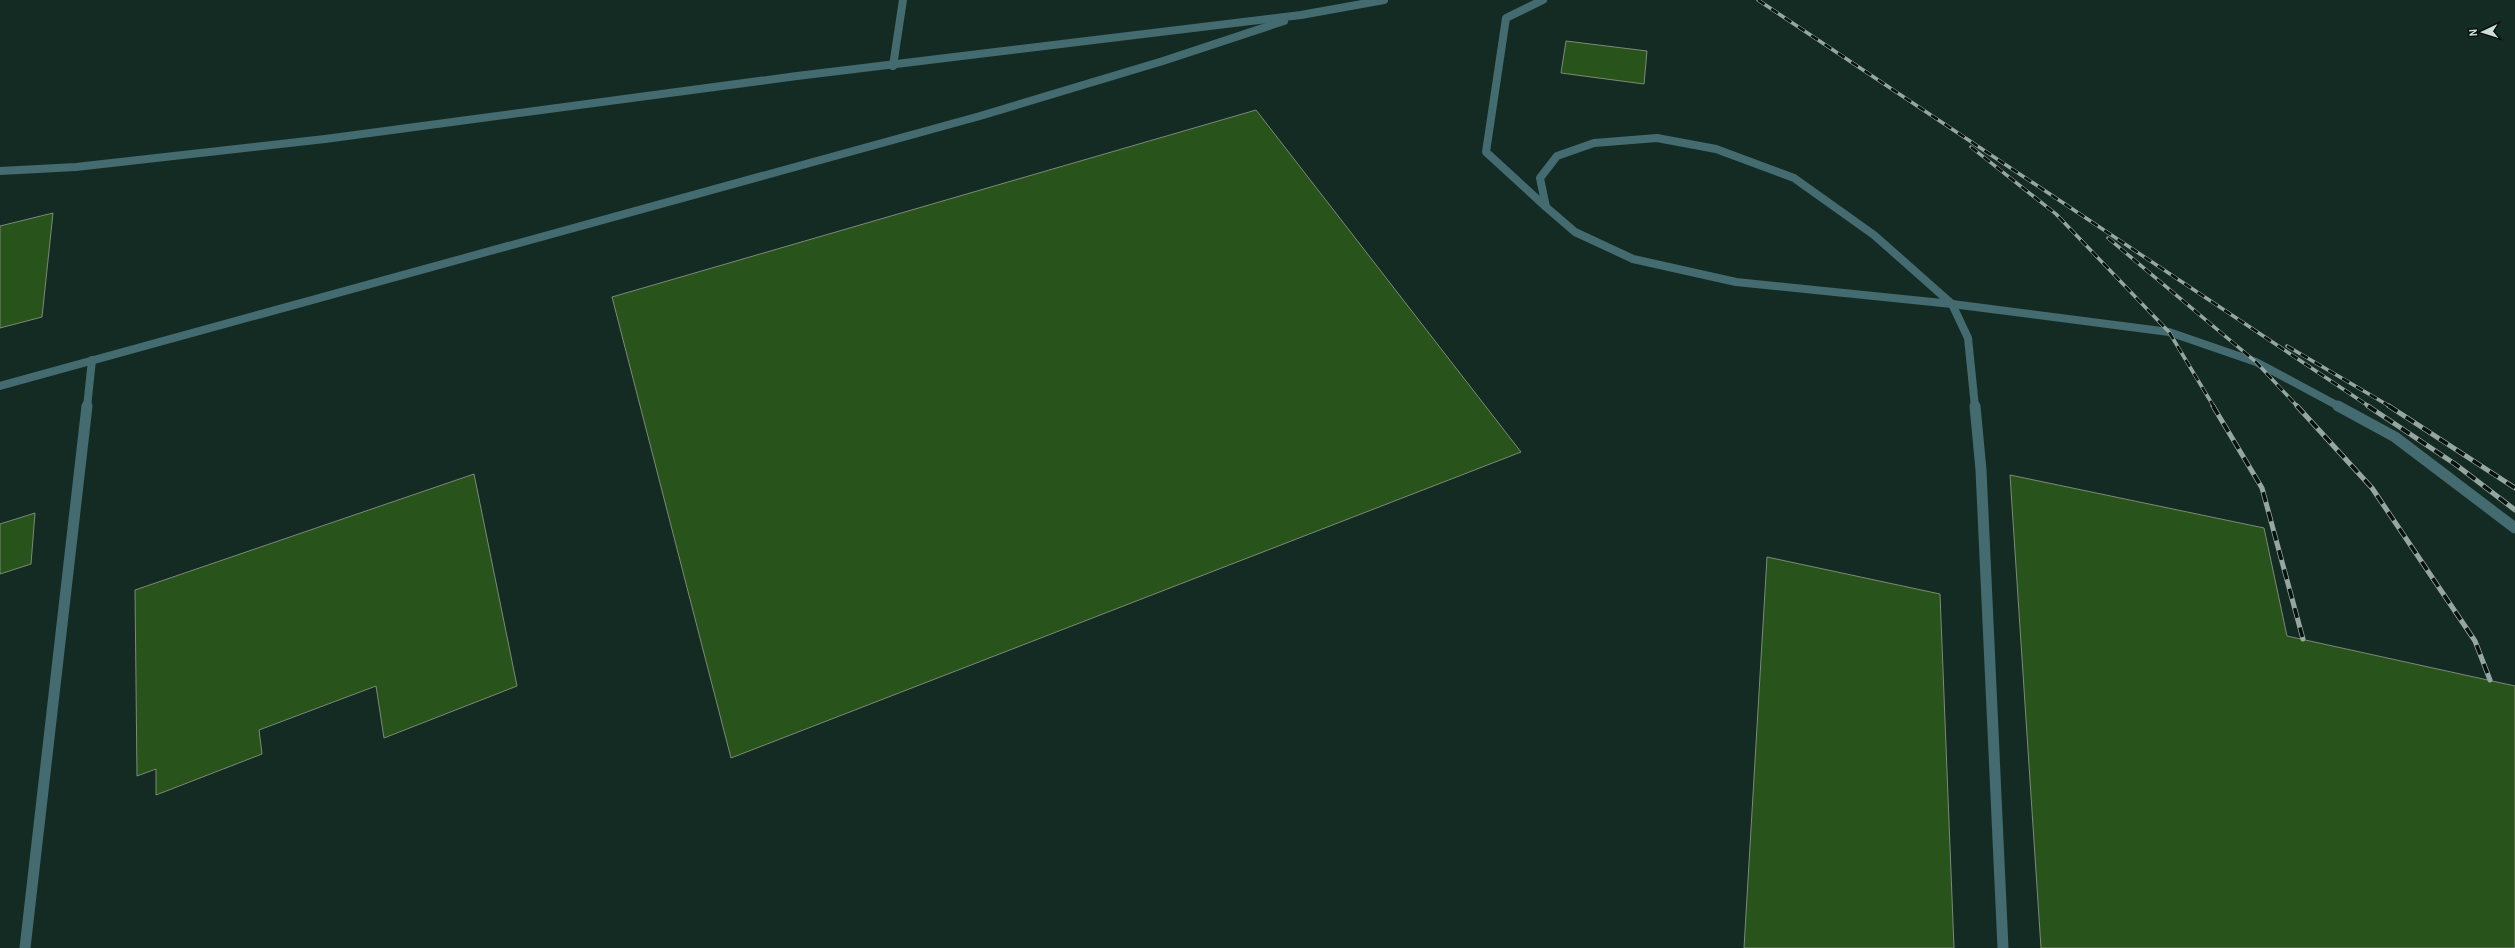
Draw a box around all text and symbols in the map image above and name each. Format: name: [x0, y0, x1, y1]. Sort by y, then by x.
north arrow: [2463, 12, 2503, 52]
text: N: [2466, 29, 2479, 37]

